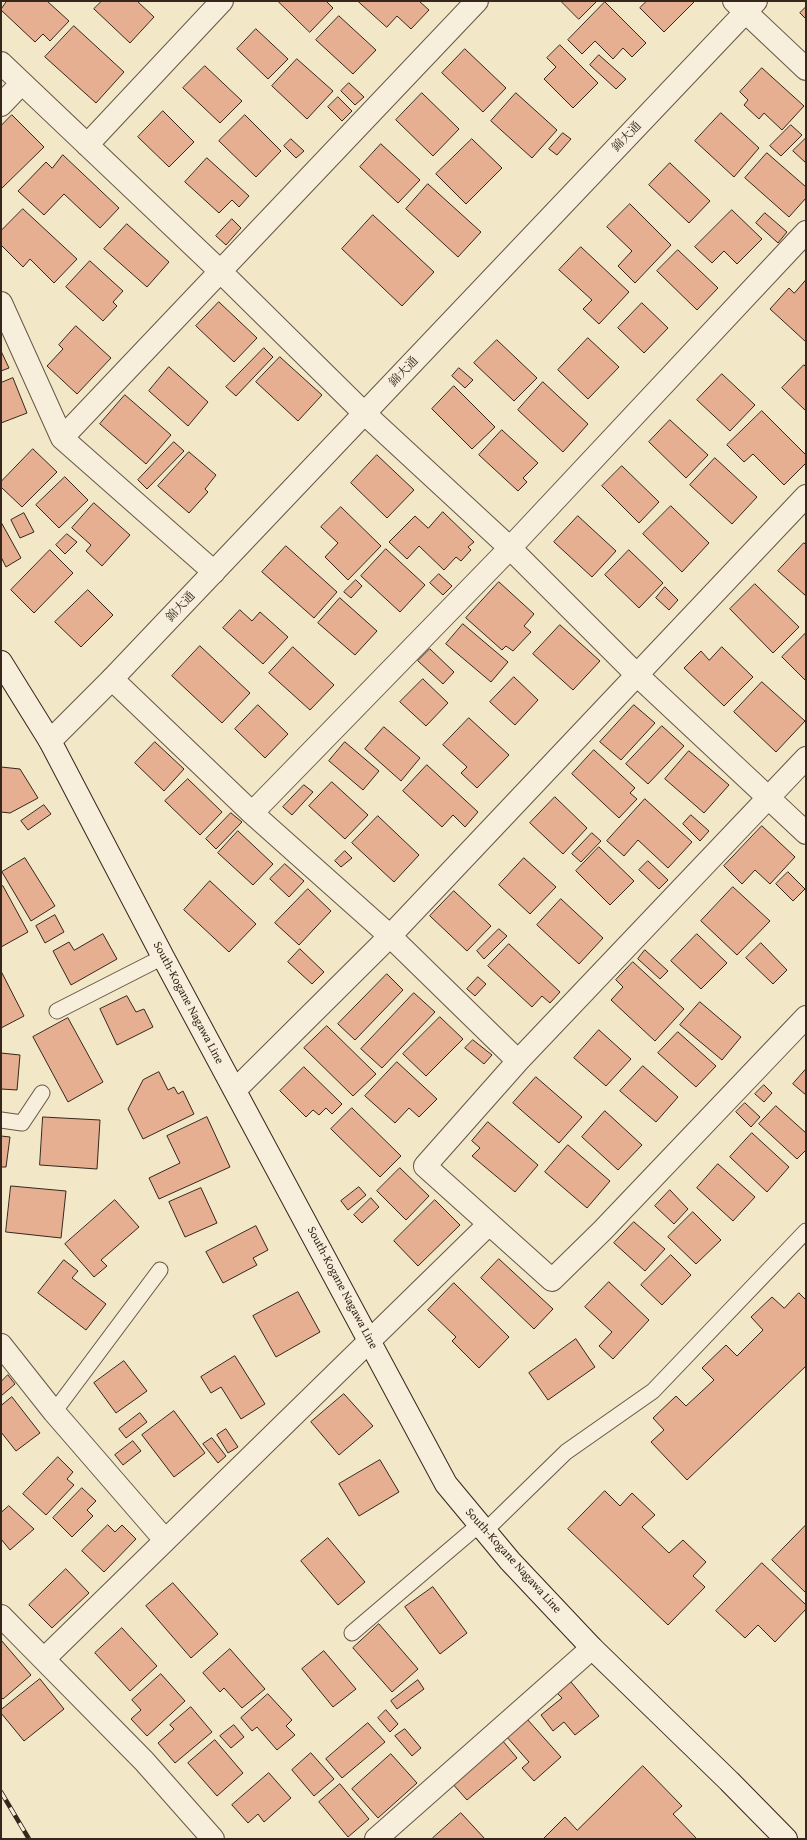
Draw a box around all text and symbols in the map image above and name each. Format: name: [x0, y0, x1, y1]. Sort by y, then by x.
street label: 錦大通: [609, 119, 645, 155]
street label: 錦大通: [386, 354, 422, 390]
street label: 錦大通: [163, 589, 199, 625]
street label: South-Kogane Nagawa Line: [150, 939, 226, 1067]
street label: South-Kogane Nagawa Line: [304, 1224, 380, 1352]
street label: South-Kogane Nagawa Line: [462, 1505, 564, 1617]

